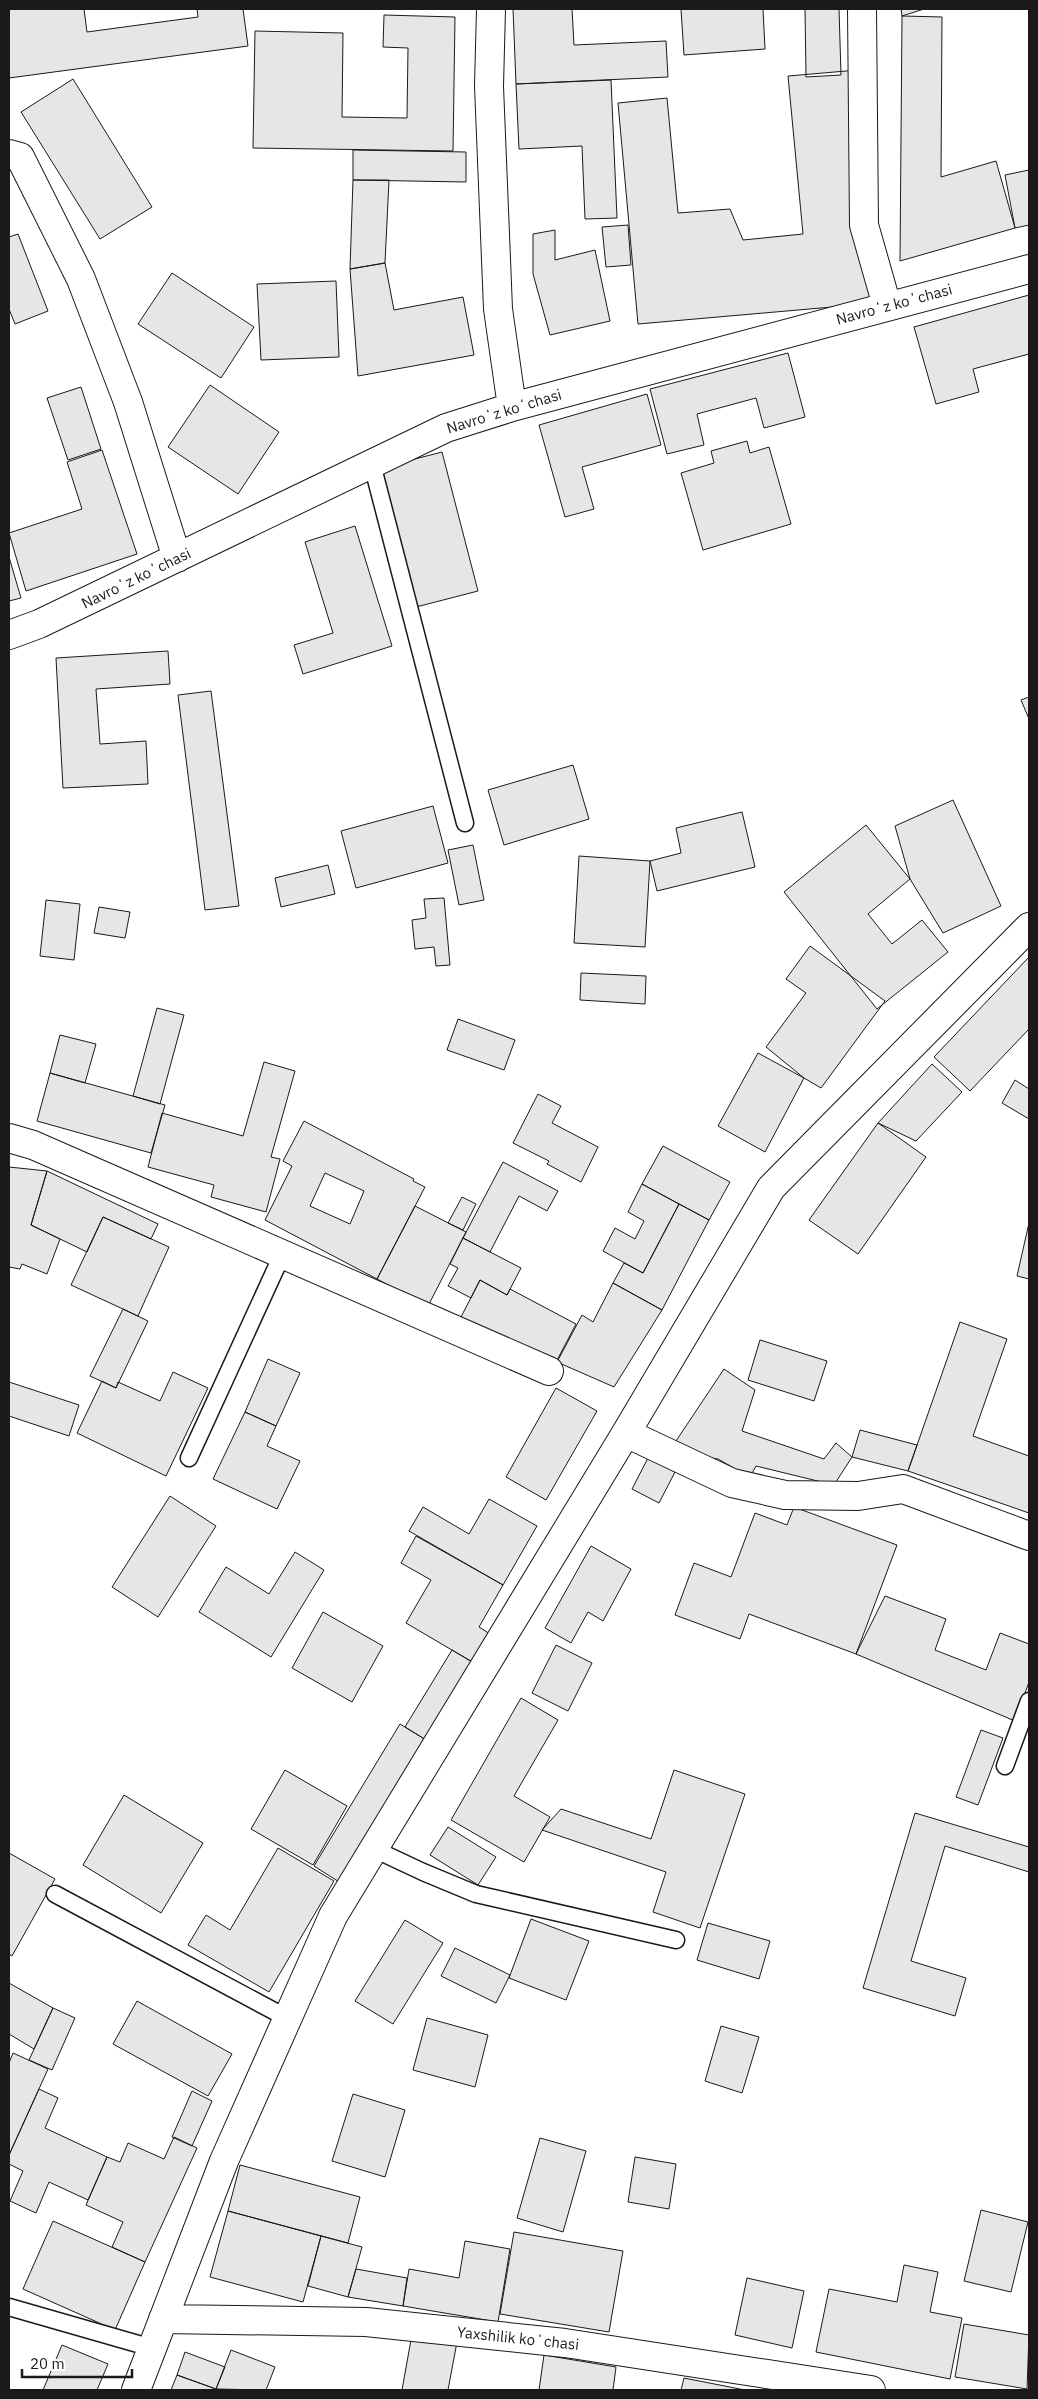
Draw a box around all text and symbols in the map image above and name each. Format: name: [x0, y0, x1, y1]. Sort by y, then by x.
street label: Navroʻz koʻchasi: [834, 279, 954, 329]
street label: Navroʻz koʻchasi: [444, 384, 564, 438]
street label: Navroʻz koʻchasi: [78, 543, 194, 613]
street label: Yaxshilik koʻchasi: [456, 2322, 580, 2354]
scale bar: [22, 2346, 132, 2378]
text: 20 m: [30, 2354, 65, 2373]

